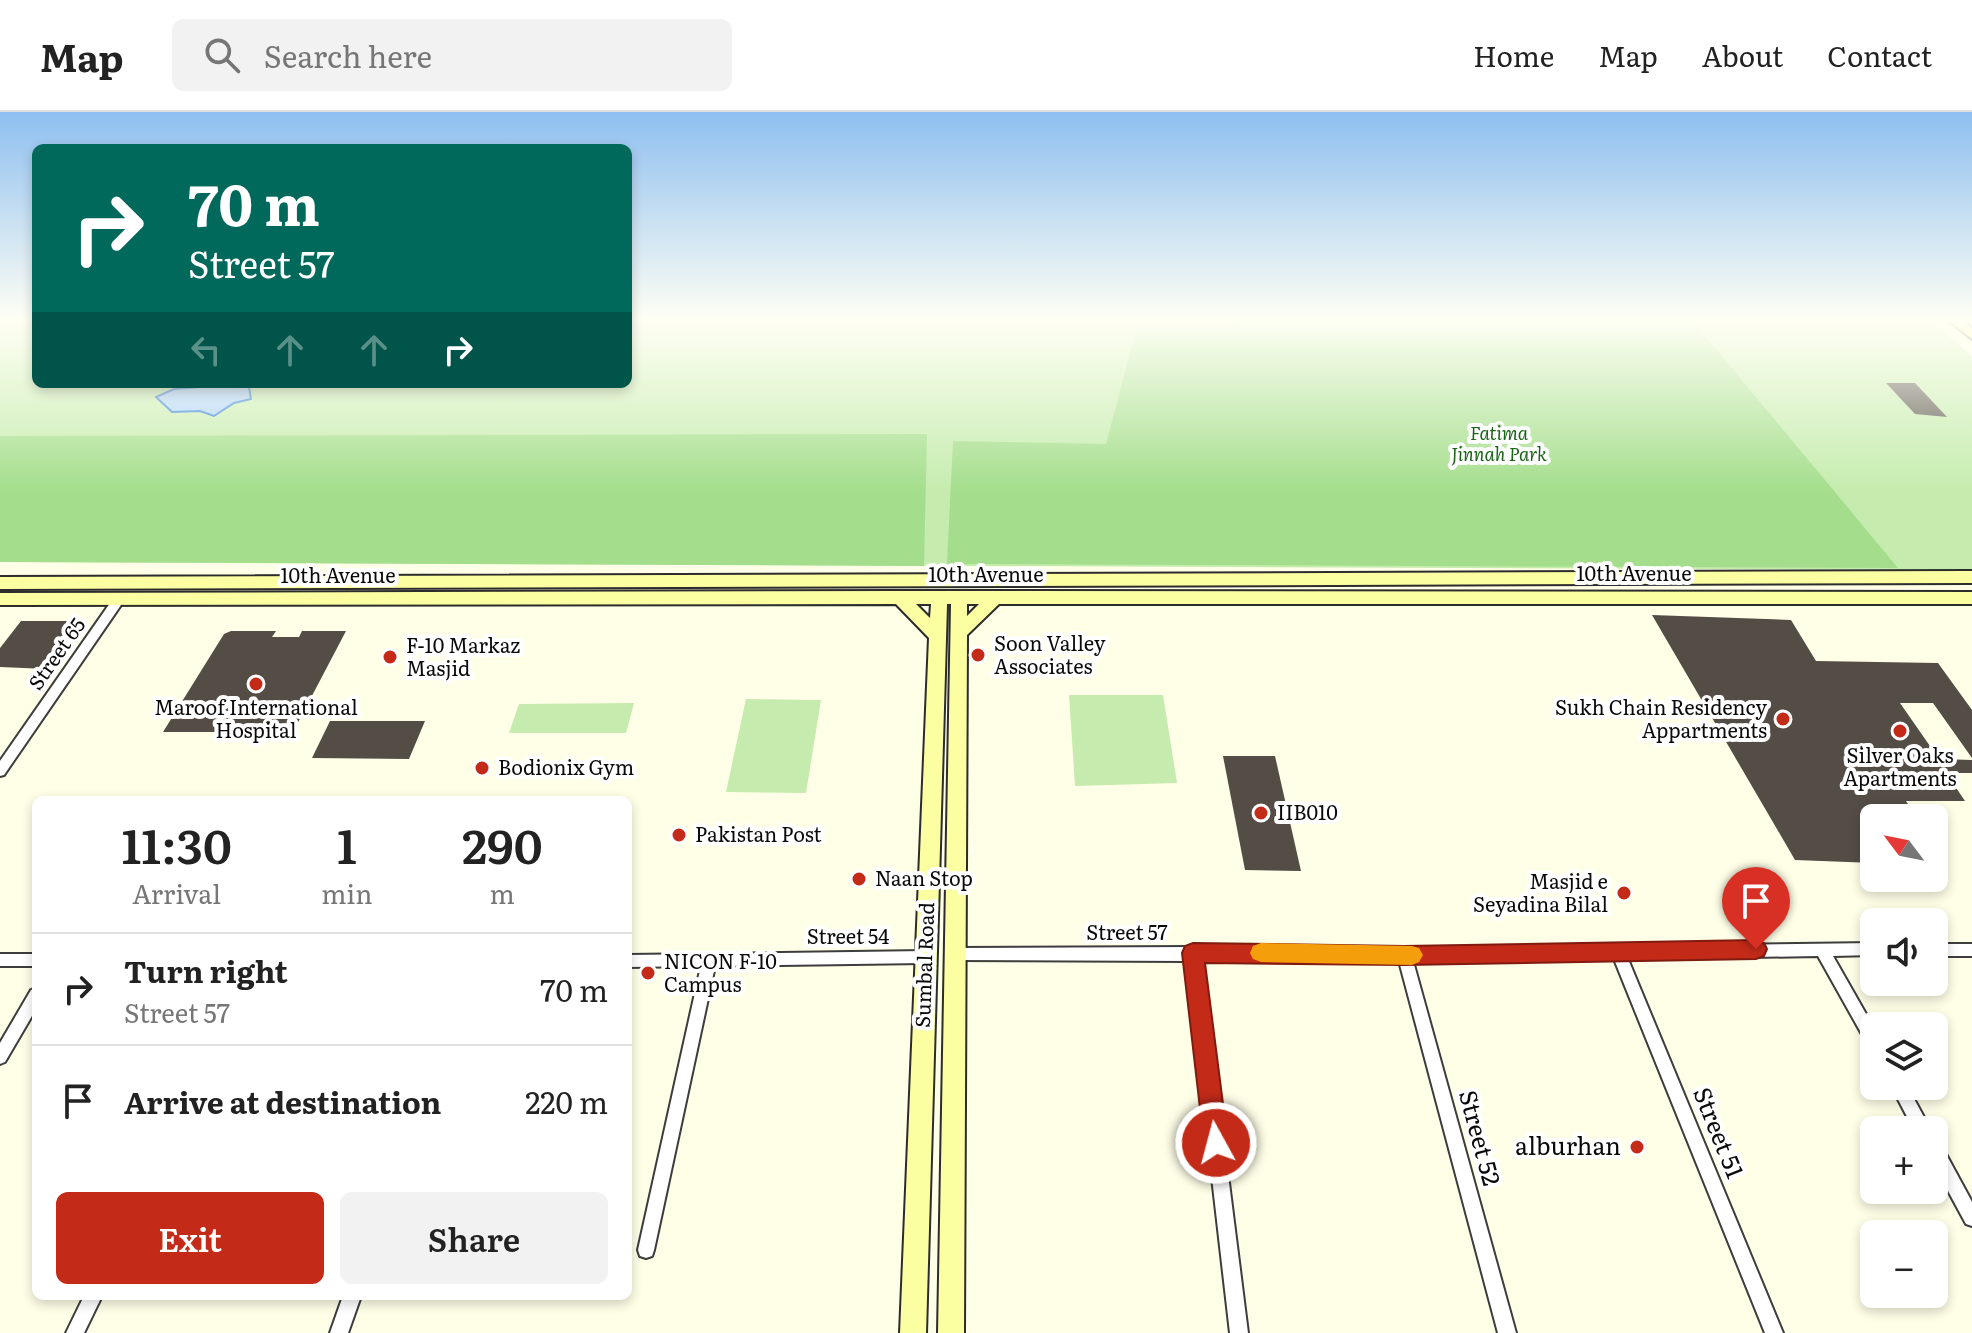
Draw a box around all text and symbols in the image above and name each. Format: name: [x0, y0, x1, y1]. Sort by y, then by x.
search box: [172, 19, 732, 91]
text: Map: [40, 27, 124, 84]
icon: search: [200, 33, 244, 77]
text: Search here: [264, 33, 432, 77]
text: Home: [1473, 34, 1554, 76]
text: Map: [1598, 34, 1658, 76]
text: About: [1702, 34, 1783, 76]
text: Contact: [1827, 34, 1932, 76]
text: 70 m: [188, 160, 320, 243]
icon: right: [56, 176, 160, 280]
text: Street 57: [188, 236, 335, 289]
icon: left: [184, 328, 228, 372]
icon: ahead: [268, 328, 312, 372]
icon: ahead: [352, 328, 396, 372]
icon: right: [436, 328, 480, 372]
park label: Fatima Jinnah Park: [1451, 419, 1547, 467]
street label: 10th Avenue: [1576, 557, 1692, 587]
street label: 10th Avenue: [928, 558, 1044, 588]
street label: 10th Avenue: [280, 559, 396, 589]
street label: Street 65: [20, 611, 91, 695]
place label: Soon Valley Associates: [994, 627, 1106, 680]
place label: F-10 Markaz Masjid: [406, 629, 521, 682]
marker: Soon Valley Associates: [969, 646, 987, 664]
marker: F-10 Markaz Masjid: [381, 648, 399, 666]
marker: Maroof International Hospital: [247, 675, 265, 693]
place label: Maroof International Hospital: [154, 691, 358, 744]
place label: Sukh Chain Residency Appartments: [1555, 691, 1767, 744]
marker: Sukh Chain Residency Appartments: [1774, 710, 1792, 728]
marker: Silver Oaks Apartments: [1891, 722, 1909, 740]
place label: Silver Oaks Apartments: [1843, 739, 1957, 792]
place label: Bodionix Gym: [498, 751, 634, 781]
marker: Bodionix Gym: [473, 759, 491, 777]
place label: IIB010: [1277, 796, 1338, 826]
marker: IIB010: [1252, 804, 1270, 822]
north arrow: [1860, 804, 1948, 892]
map controls: [1860, 804, 1948, 1308]
text: 11:30: [122, 808, 232, 879]
text: 1: [337, 808, 357, 879]
text: 290: [462, 808, 542, 879]
place label: Pakistan Post: [695, 818, 822, 848]
marker: Pakistan Post: [670, 826, 688, 844]
place label: Naan Stop: [875, 862, 973, 892]
place label: Masjid e Seyadina Bilal: [1473, 865, 1608, 918]
pin: [1722, 867, 1790, 949]
marker: Naan Stop: [850, 870, 868, 888]
text: Arrival: [132, 873, 221, 912]
text: min: [321, 873, 372, 912]
text: m: [490, 873, 515, 912]
icon: arrive: [1734, 879, 1778, 923]
marker: Masjid e Seyadina Bilal: [1615, 884, 1633, 902]
street label: Sumbal Road: [906, 902, 940, 1028]
button: sound: [1860, 908, 1948, 996]
street label: Street 57: [1086, 916, 1168, 946]
street label: Street 54: [807, 920, 889, 950]
place label: NICON F-10 Campus: [664, 945, 777, 998]
text: Turn right: [124, 948, 288, 992]
marker: NICON F-10 Campus: [639, 964, 657, 982]
icon: right: [56, 967, 100, 1011]
text: 70 m: [540, 967, 608, 1011]
text: Street 57: [124, 992, 230, 1031]
button: layers: [1860, 1012, 1948, 1100]
icon: arrive: [56, 1079, 100, 1123]
text: Arrive at destination: [124, 1079, 441, 1123]
text: 220 m: [525, 1079, 608, 1123]
street label: Street 51: [1686, 1081, 1755, 1183]
street label: Street 52: [1452, 1086, 1511, 1189]
position arrow: [1174, 1101, 1258, 1185]
button: +: [1860, 1116, 1948, 1204]
place label: alburhan: [1515, 1127, 1621, 1162]
marker: alburhan: [1628, 1138, 1646, 1156]
button: Exit: [56, 1192, 324, 1284]
button: Share: [340, 1192, 608, 1284]
button: −: [1860, 1220, 1948, 1308]

